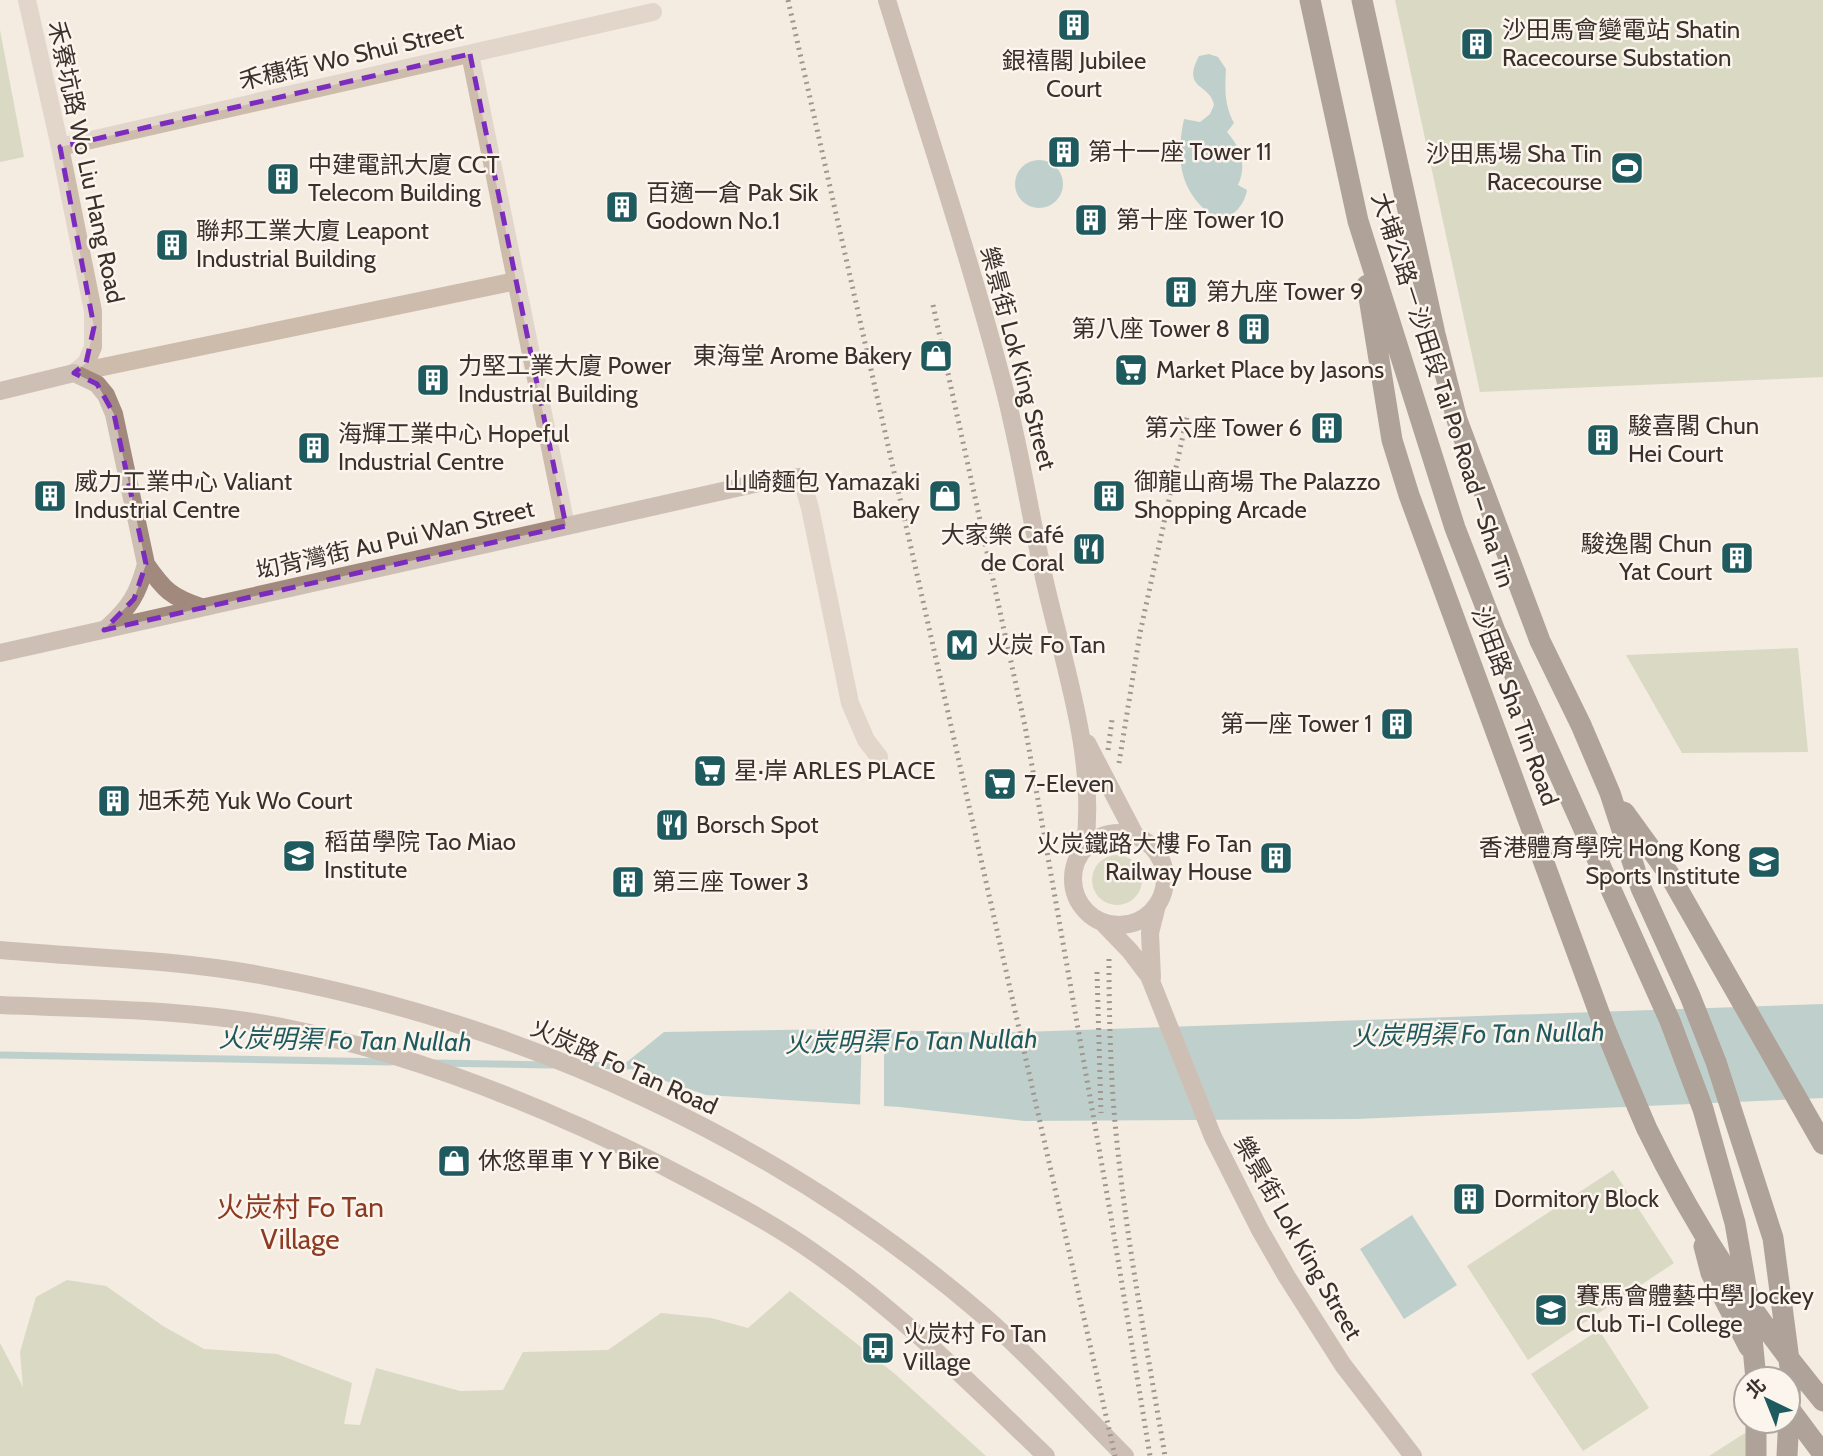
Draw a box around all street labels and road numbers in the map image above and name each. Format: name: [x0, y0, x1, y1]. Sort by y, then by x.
street label: 禾穗街 Wo Shui Street: [236, 16, 466, 95]
street label: 禾寮坑路 Wo Liu Hang Road: [42, 18, 131, 306]
street label: 大埔公路－沙田段 Tai Po Road – Sha Tin: [1366, 189, 1521, 591]
street label: 樂景街 Lok King Street: [975, 243, 1062, 473]
street label: 㘭背灣街 Au Pui Wan Street: [253, 493, 537, 586]
street label: 沙田路 Sha Tin Road: [1466, 602, 1565, 809]
street label: 火炭路 Fo Tan Road: [526, 1012, 722, 1121]
street label: 樂景街 Lok King Street: [1228, 1131, 1369, 1345]

